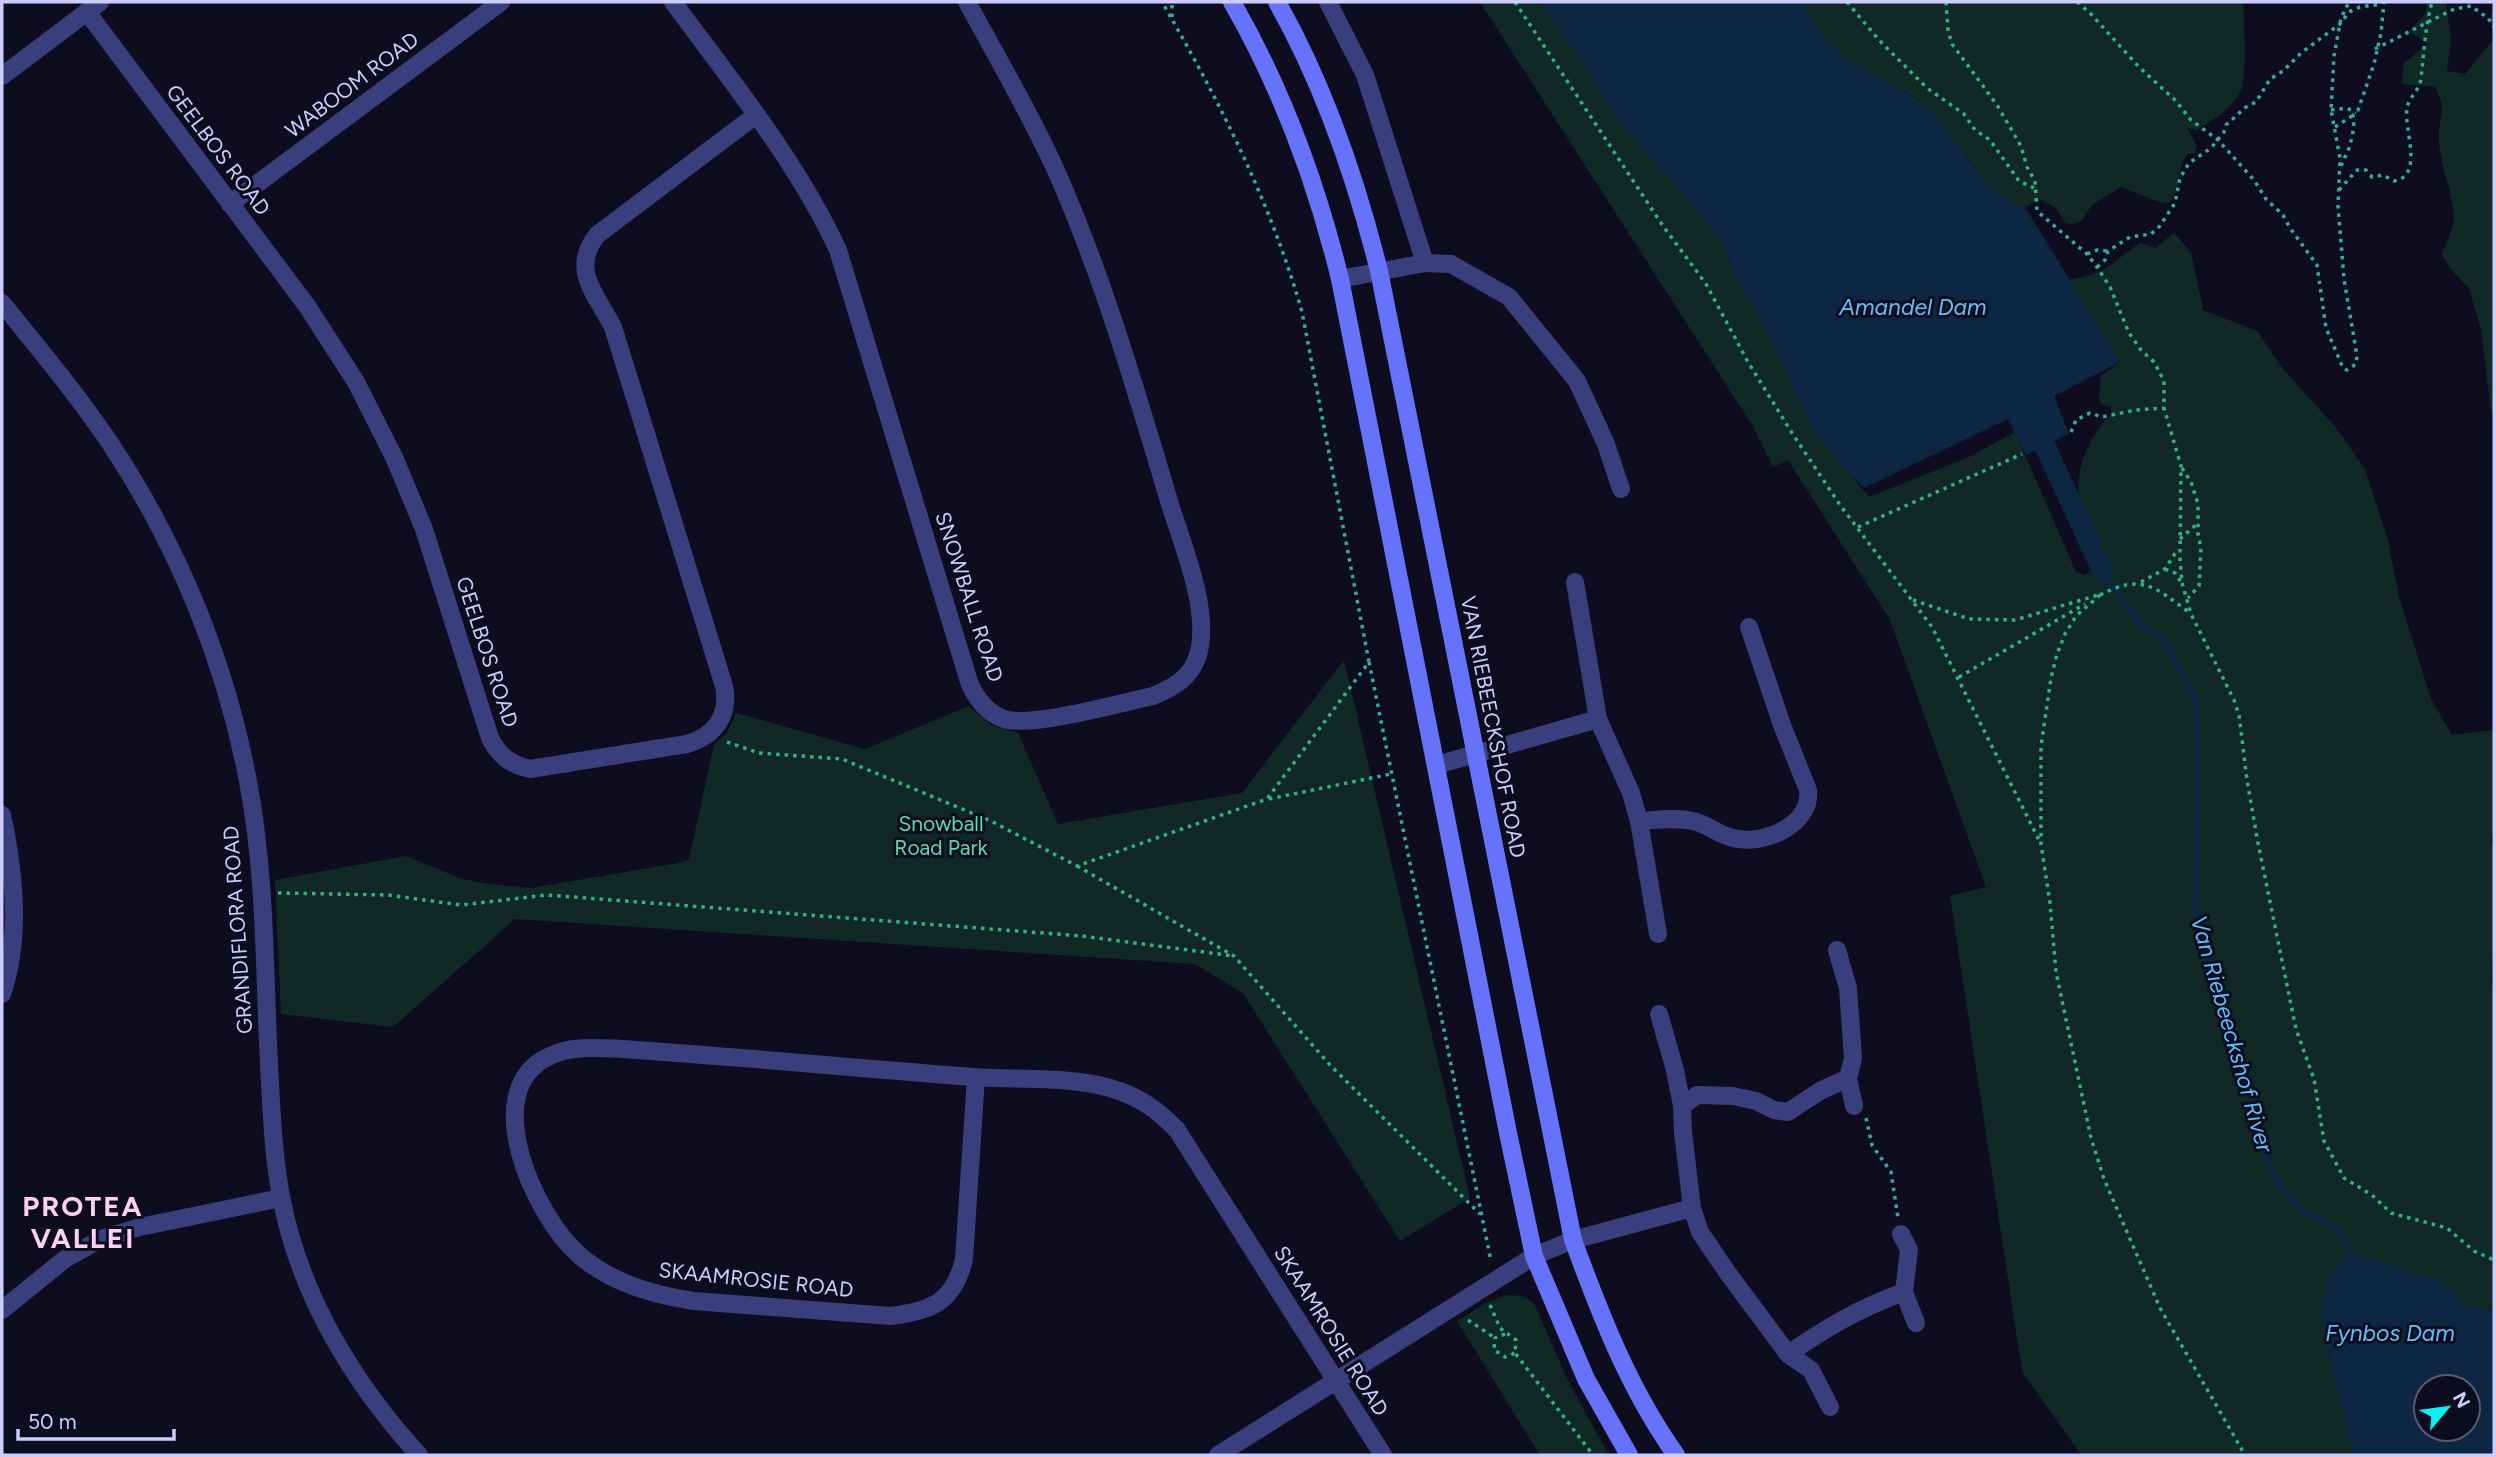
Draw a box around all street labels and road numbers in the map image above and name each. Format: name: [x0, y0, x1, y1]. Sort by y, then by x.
street label: WABOOM ROAD: [280, 26, 423, 143]
street label: GEELBOS ROAD: [161, 79, 276, 220]
street label: SNOWBALL ROAD: [930, 509, 1009, 685]
street label: GEELBOS ROAD: [451, 573, 524, 730]
street label: VAN RIEBEECKSHOF ROAD: [1456, 594, 1531, 860]
street label: GRANDIFLORA ROAD: [218, 825, 257, 1035]
street label: SKAAMROSIE ROAD: [1269, 1241, 1394, 1420]
street label: SKAAMROSIE ROAD: [657, 1257, 855, 1302]

